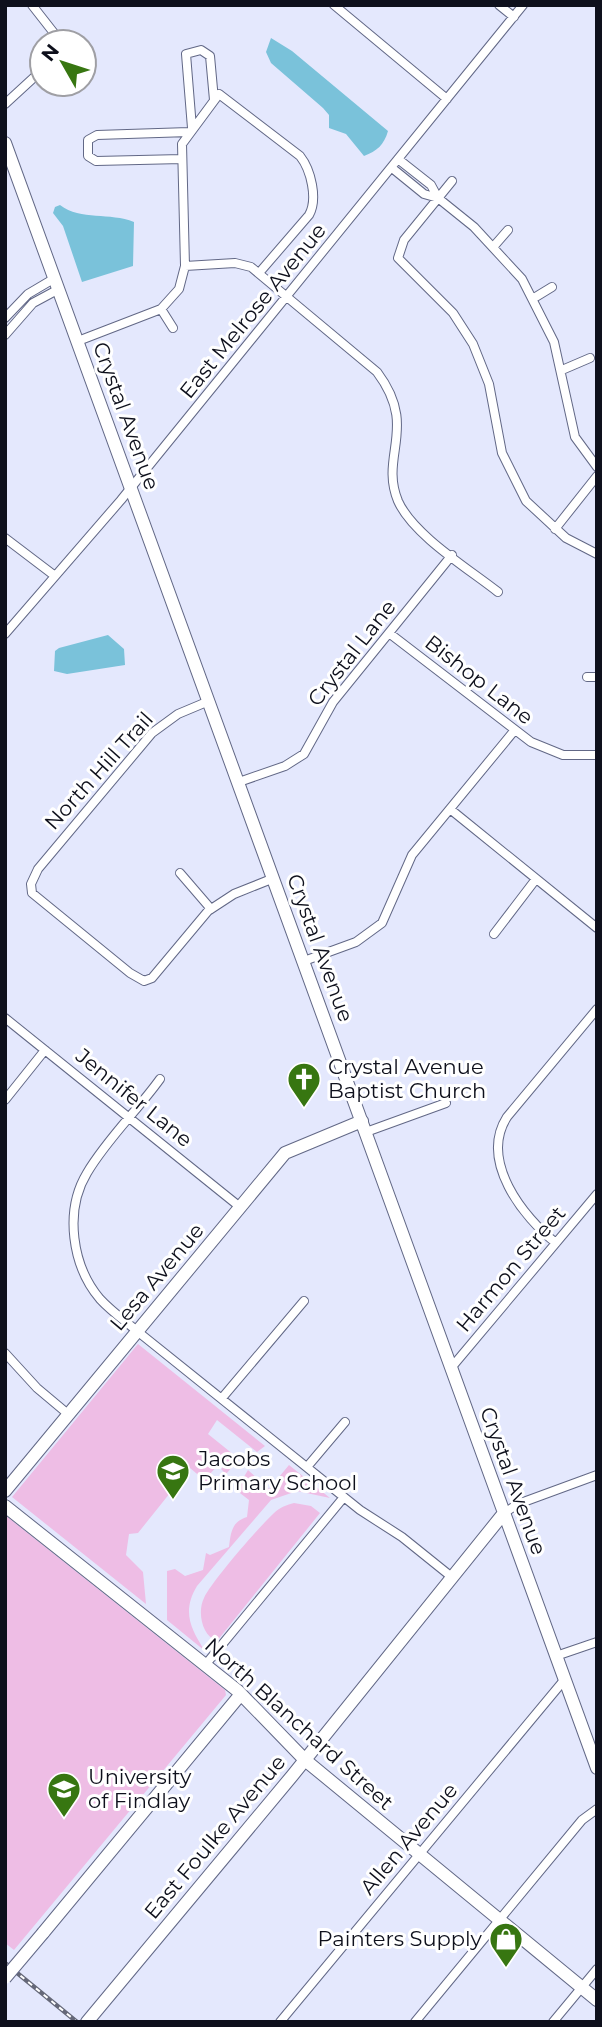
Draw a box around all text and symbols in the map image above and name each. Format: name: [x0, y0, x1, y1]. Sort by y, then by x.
north arrow: [28, 28, 98, 98]
text: N: [36, 39, 64, 66]
street label: East Melrose Avenue: [174, 218, 331, 403]
street label: Crystal Avenue: [88, 338, 165, 493]
street label: Crystal Lane: [302, 595, 401, 711]
street label: Bishop Lane: [420, 630, 538, 730]
street label: North Hill Trail: [39, 707, 158, 835]
street label: Crystal Avenue: [282, 870, 359, 1025]
street label: Jennifer Lane: [70, 1042, 198, 1152]
place label: Crystal Avenue Baptist Church: [328, 1054, 486, 1103]
church icon: Crystal Avenue Baptist Church: [285, 1060, 323, 1109]
street label: Harmon Street: [451, 1201, 570, 1337]
street label: Lesa Avenue: [105, 1218, 209, 1335]
street label: Crystal Avenue: [475, 1403, 552, 1558]
place label: Jacobs Primary School: [197, 1446, 357, 1495]
school or university icon: Jacobs Primary School: [154, 1452, 192, 1501]
street label: North Blanchard Street: [200, 1632, 399, 1815]
street label: East Foulke Avenue: [139, 1750, 290, 1924]
place label: University of Findlay: [88, 1764, 192, 1813]
school or university icon: University of Findlay: [45, 1770, 83, 1819]
street label: Allen Avenue: [355, 1778, 463, 1900]
shop icon: Painters Supply: [487, 1920, 525, 1969]
place label: Painters Supply: [318, 1926, 483, 1951]

